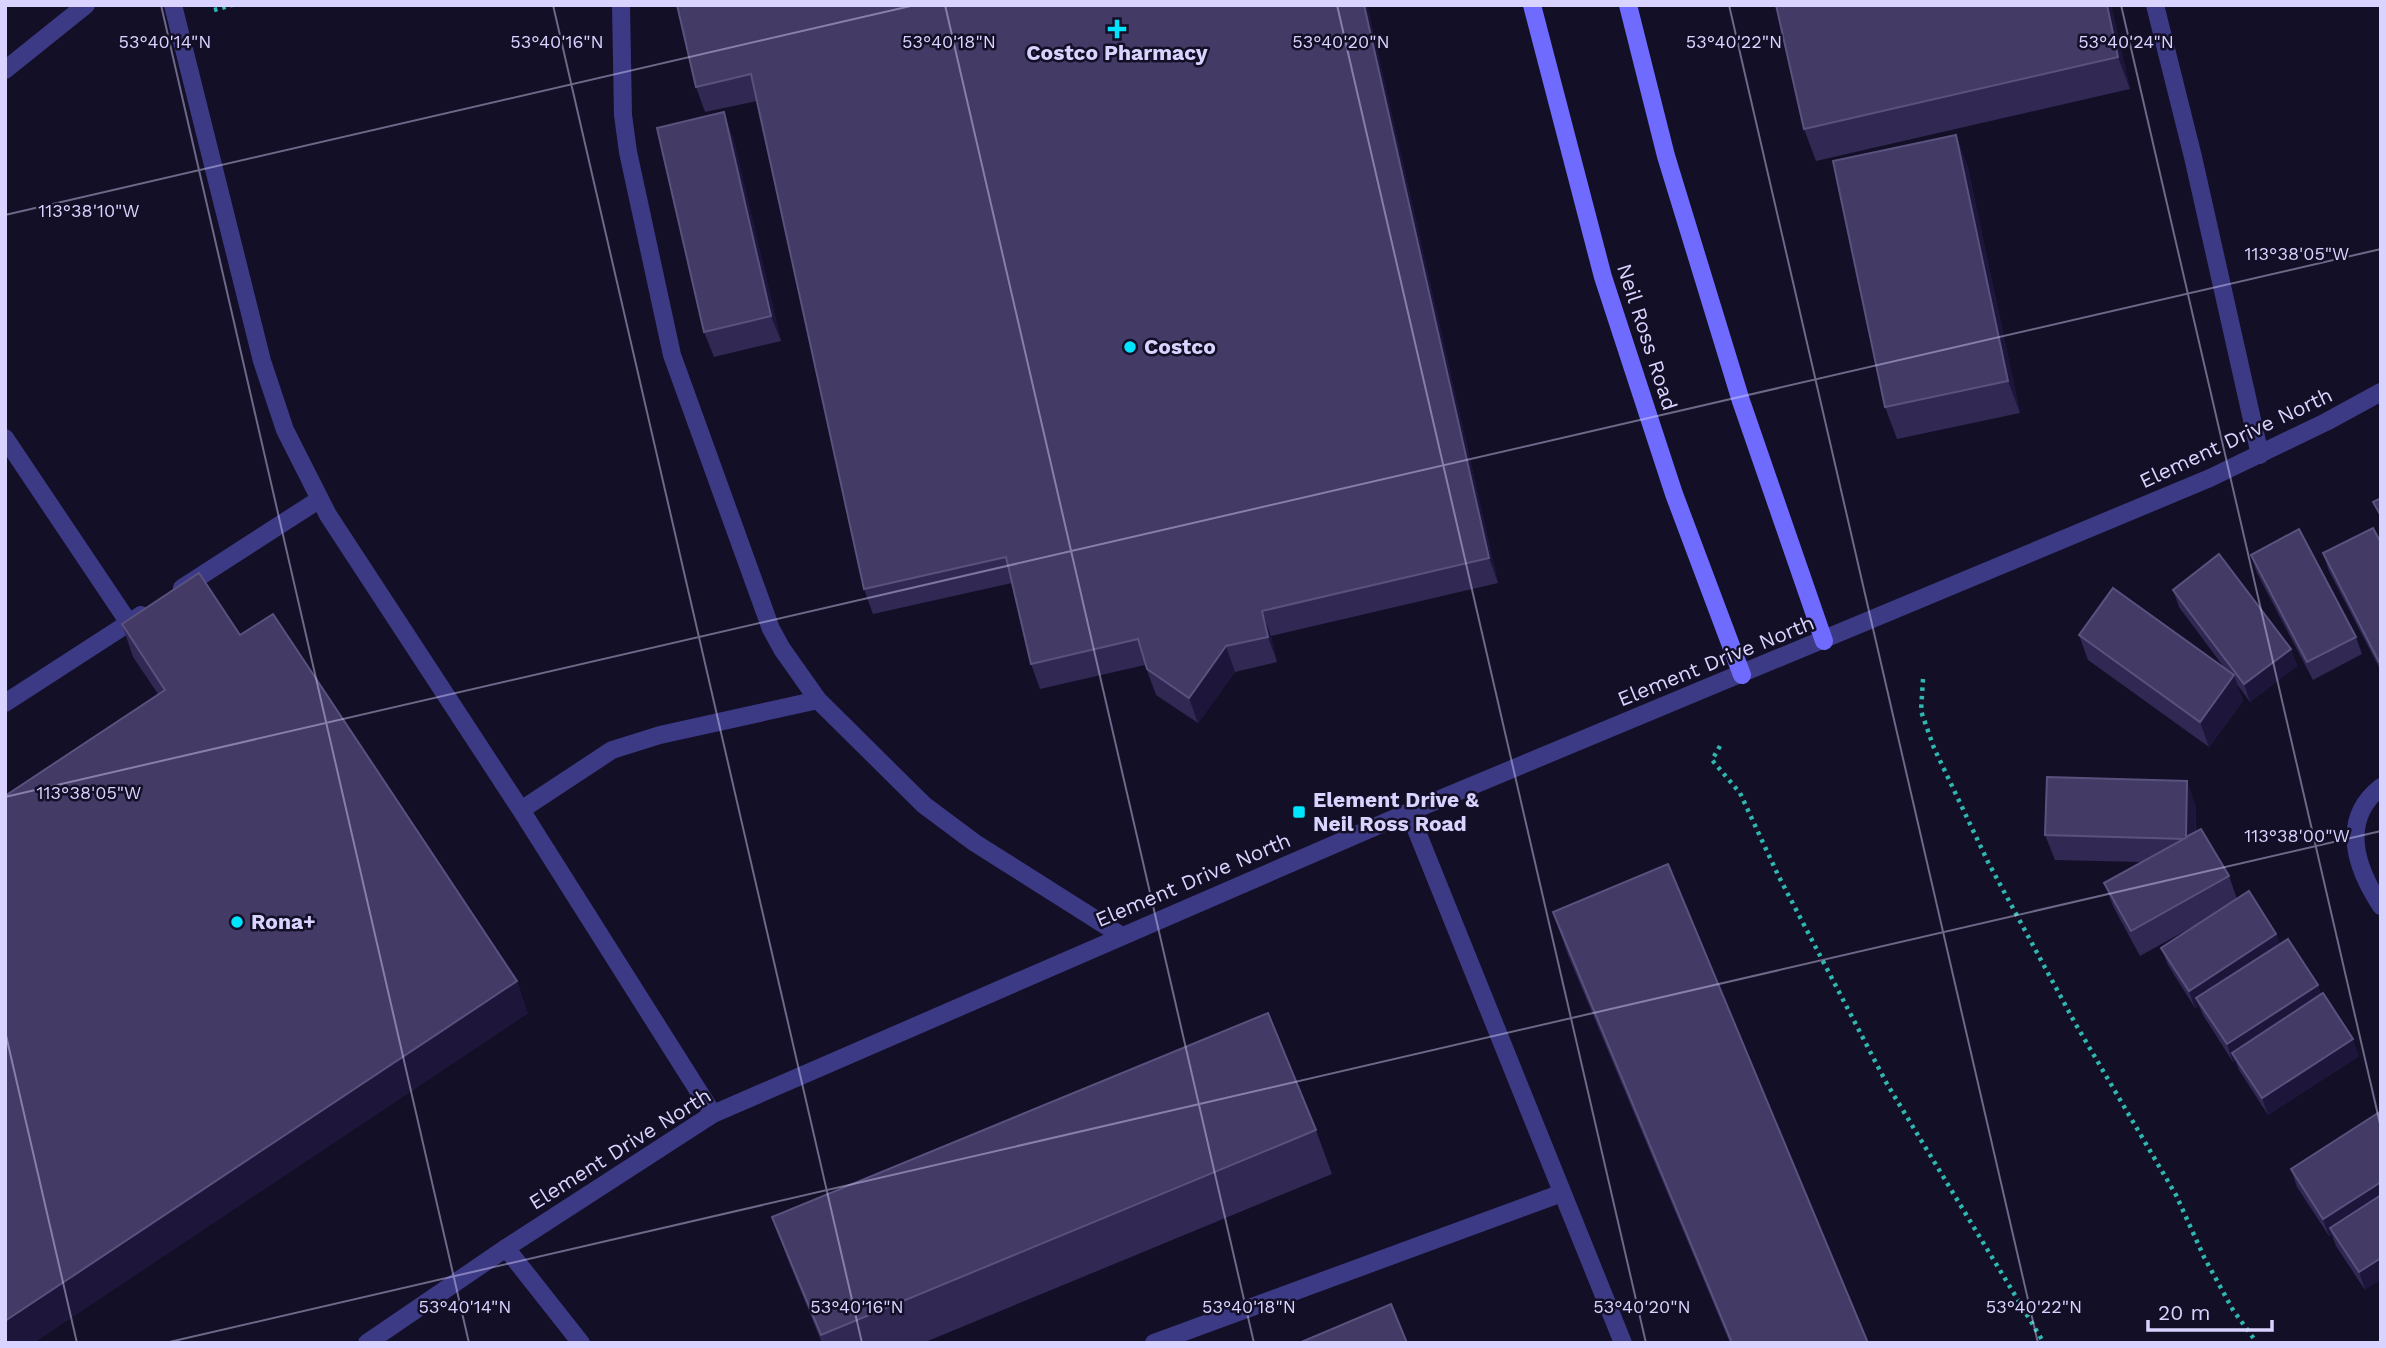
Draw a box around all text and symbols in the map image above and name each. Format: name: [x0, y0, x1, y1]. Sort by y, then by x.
marker: Costco Pharmacy: [1109, 21, 1125, 37]
text: 53°40'14"N: [119, 31, 211, 52]
text: 53°40'16"N: [510, 31, 604, 52]
text: 53°40'18"N: [902, 31, 996, 52]
text: 53°40'20"N: [1292, 31, 1390, 52]
text: 53°40'22"N: [1686, 31, 1782, 52]
text: 53°40'24"N: [2078, 31, 2174, 52]
place label: Costco Pharmacy: [1026, 40, 1208, 65]
text: 113°38'10"W: [38, 200, 140, 221]
text: 113°38'05"W: [2245, 243, 2349, 264]
street label: Neil Ross Road: [1612, 260, 1683, 413]
place label: Costco: [1144, 334, 1216, 359]
marker: Costco: [1122, 339, 1138, 355]
street label: Element Drive North: [2135, 382, 2336, 493]
street label: Element Drive North: [1614, 610, 1818, 711]
text: 113°38'05"W: [37, 782, 141, 803]
place label: Element Drive & Neil Ross Road: [1313, 787, 1479, 836]
marker: Element Drive & Neil Ross Road: [1291, 804, 1307, 820]
text: 113°38'00"W: [2244, 825, 2350, 846]
street label: Element Drive North: [1091, 827, 1294, 932]
place label: Rona+: [251, 909, 316, 934]
marker: Rona+: [229, 914, 245, 930]
street label: Element Drive North: [524, 1082, 715, 1215]
scale bar: [2148, 1288, 2272, 1332]
text: 53°40'14"N: [419, 1296, 511, 1317]
text: 53°40'16"N: [810, 1296, 904, 1317]
text: 53°40'18"N: [1202, 1296, 1296, 1317]
text: 53°40'20"N: [1593, 1296, 1691, 1317]
text: 53°40'22"N: [1986, 1296, 2082, 1317]
text: 20 m: [2158, 1300, 2210, 1325]

